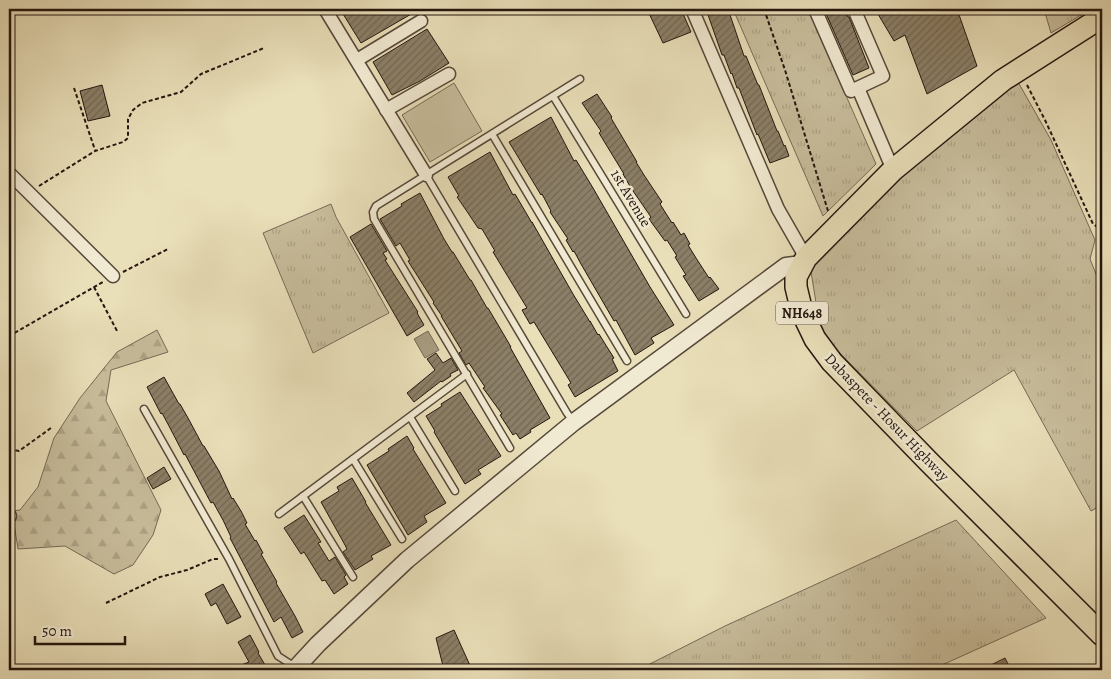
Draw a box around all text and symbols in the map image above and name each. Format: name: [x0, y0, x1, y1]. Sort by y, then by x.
street label: 1st Avenue: [606, 166, 656, 231]
road number: NH648: [776, 302, 828, 324]
street label: Dabaspete - Hosur Highway: [820, 348, 954, 486]
scale bar: [35, 614, 125, 646]
text: 50 m: [42, 621, 72, 641]

